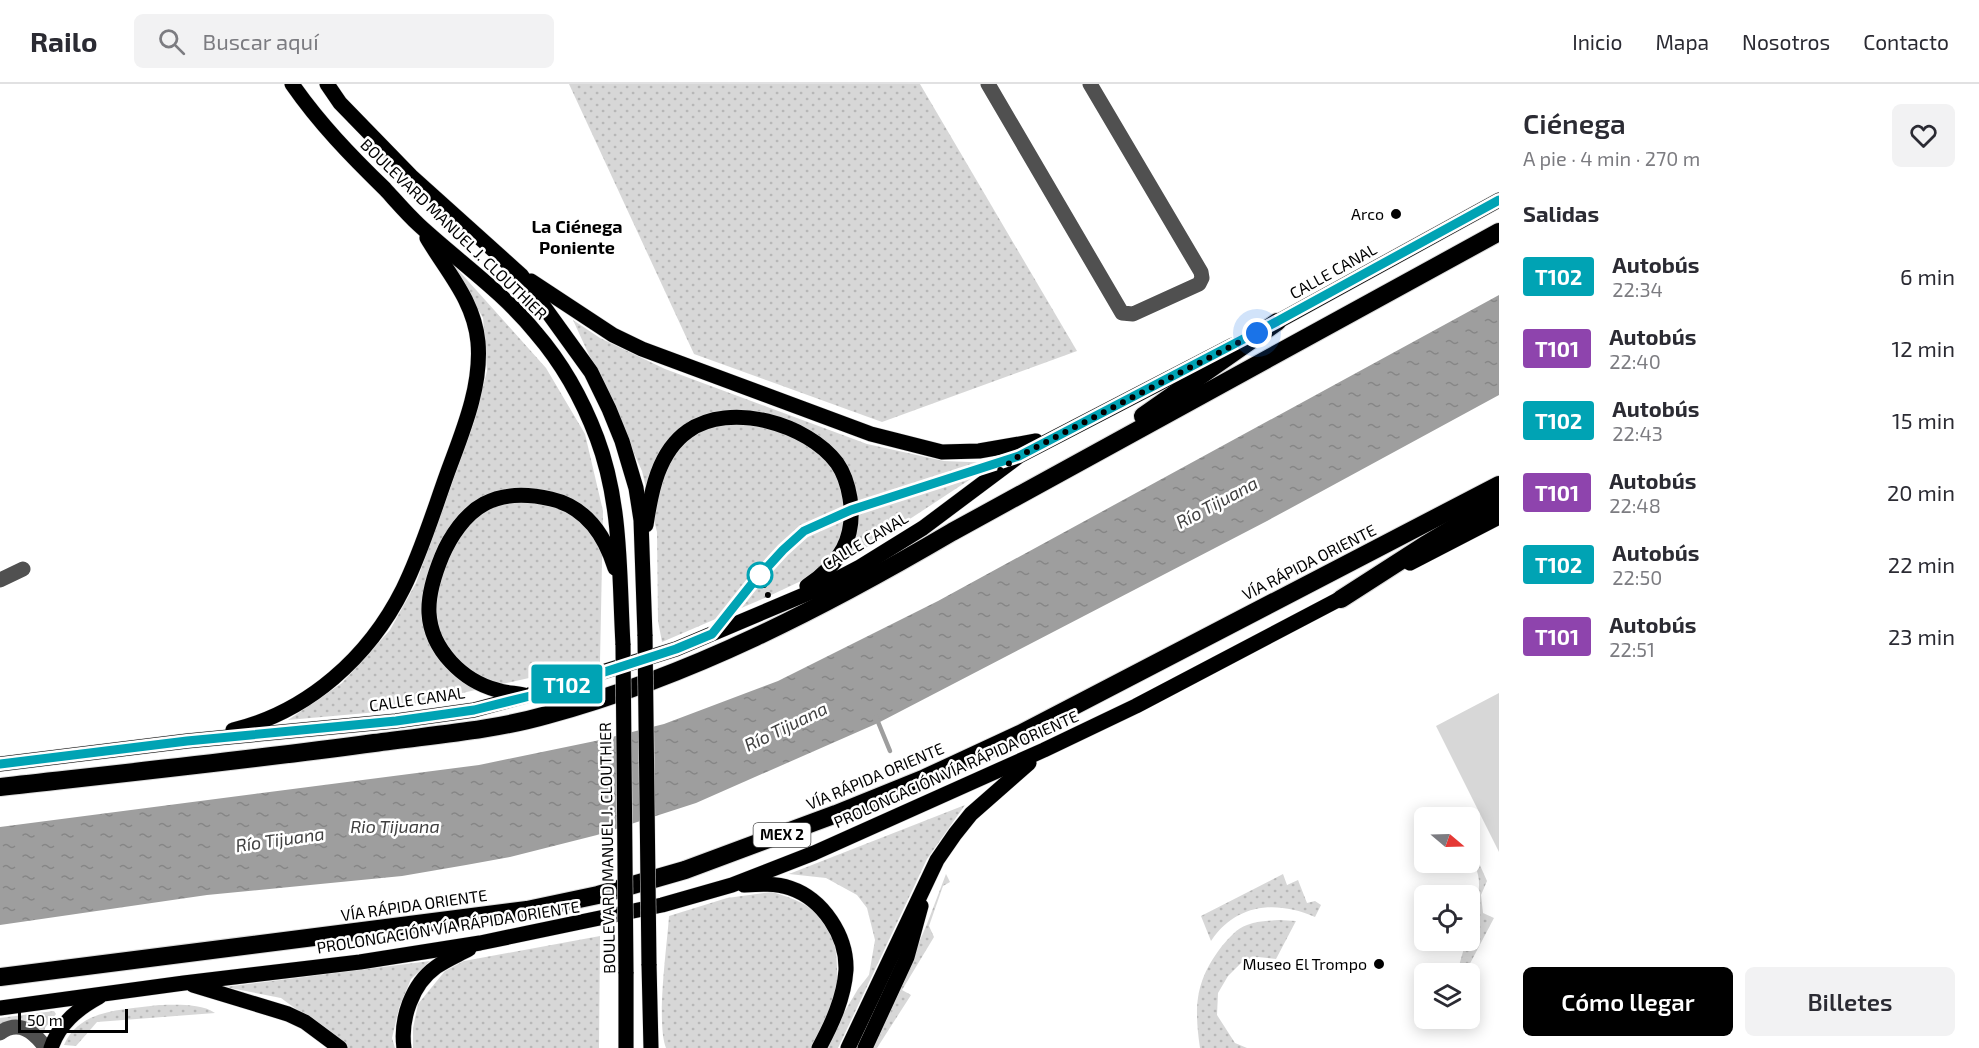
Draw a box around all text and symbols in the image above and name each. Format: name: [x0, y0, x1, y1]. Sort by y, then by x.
search box: [134, 14, 554, 68]
text: Railo: [30, 24, 98, 58]
icon: search: [155, 25, 188, 58]
text: Buscar aquí: [203, 28, 319, 54]
text: Inicio: [1572, 29, 1622, 54]
text: Mapa: [1655, 29, 1709, 54]
text: Nosotros: [1742, 29, 1830, 54]
text: Contacto: [1863, 29, 1949, 54]
button: heart: [1892, 104, 1955, 167]
text: Ciénega: [1523, 106, 1626, 140]
street label: BOULEVARD MANUEL J. CLOUTHIER: [357, 134, 552, 323]
text: A pie · 4 min · 270 m: [1523, 146, 1700, 170]
text: Salidas: [1523, 200, 1599, 226]
place label: Arco: [1351, 204, 1384, 223]
marker: Arco: [1389, 207, 1403, 221]
district label: La Ciénega Poniente: [531, 215, 623, 258]
street label: CALLE CANAL: [1286, 239, 1380, 302]
text: Autobús: [1612, 251, 1700, 277]
text: 6 min: [1900, 263, 1955, 289]
text: T102: [1535, 264, 1582, 289]
text: 22:34: [1612, 277, 1663, 301]
your location: [1242, 318, 1272, 348]
text: Autobús: [1609, 323, 1696, 349]
text: 12 min: [1891, 335, 1955, 361]
text: T101: [1535, 336, 1579, 361]
text: 22:40: [1609, 349, 1661, 373]
text: Autobús: [1612, 395, 1700, 421]
text: 15 min: [1892, 407, 1955, 433]
text: T102: [1535, 408, 1582, 433]
text: 22:43: [1612, 421, 1663, 445]
text: Autobús: [1609, 467, 1696, 493]
water label: Río Tijuana: [1172, 471, 1261, 533]
text: 20 min: [1887, 479, 1955, 505]
text: T101: [1535, 480, 1579, 505]
text: 22:48: [1609, 493, 1661, 517]
street label: CALLE CANAL: [818, 508, 911, 574]
street label: VÍA RÁPIDA ORIENTE: [1239, 520, 1379, 604]
text: Autobús: [1612, 539, 1700, 565]
text: 22 min: [1888, 551, 1955, 577]
text: T102: [1535, 552, 1582, 577]
unlabelled marker: [747, 562, 773, 588]
text: 22:50: [1612, 565, 1662, 589]
text: Autobús: [1609, 611, 1696, 637]
text: 23 min: [1888, 623, 1955, 649]
text: T101: [1535, 624, 1579, 649]
text: 22:51: [1609, 637, 1655, 661]
line badge: T102: [525, 664, 609, 704]
text: T102: [543, 672, 591, 697]
street label: CALLE CANAL: [368, 682, 466, 715]
water label: Río Tijuana: [740, 697, 831, 756]
street label: PROLONGACIÓN VÍA RÁPIDA ORIENTE: [830, 706, 1082, 832]
street label: BOULEVARD MANUEL J. CLOUTHIER: [595, 722, 618, 974]
street label: VÍA RÁPIDA ORIENTE: [803, 738, 947, 814]
north arrow: [1414, 807, 1480, 873]
map controls: [1414, 807, 1480, 1029]
water label: Rio Tijuana: [350, 815, 440, 837]
water label: Río Tijuana: [234, 822, 326, 856]
road number: MEX 2: [754, 823, 810, 847]
street label: VÍA RÁPIDA ORIENTE: [340, 885, 488, 924]
button: locate: [1414, 885, 1480, 951]
street label: PROLONGACIÓN VÍA RÁPIDA ORIENTE: [315, 896, 581, 957]
place label: Museo El Trompo: [1242, 954, 1367, 973]
marker: Museo El Trompo: [1372, 957, 1386, 971]
button: layers: [1414, 963, 1480, 1029]
button: Cómo llegar: [1523, 967, 1733, 1036]
button: Billetes: [1745, 967, 1955, 1036]
scale bar: [18, 1006, 128, 1034]
text: 50 m: [27, 1010, 63, 1029]

